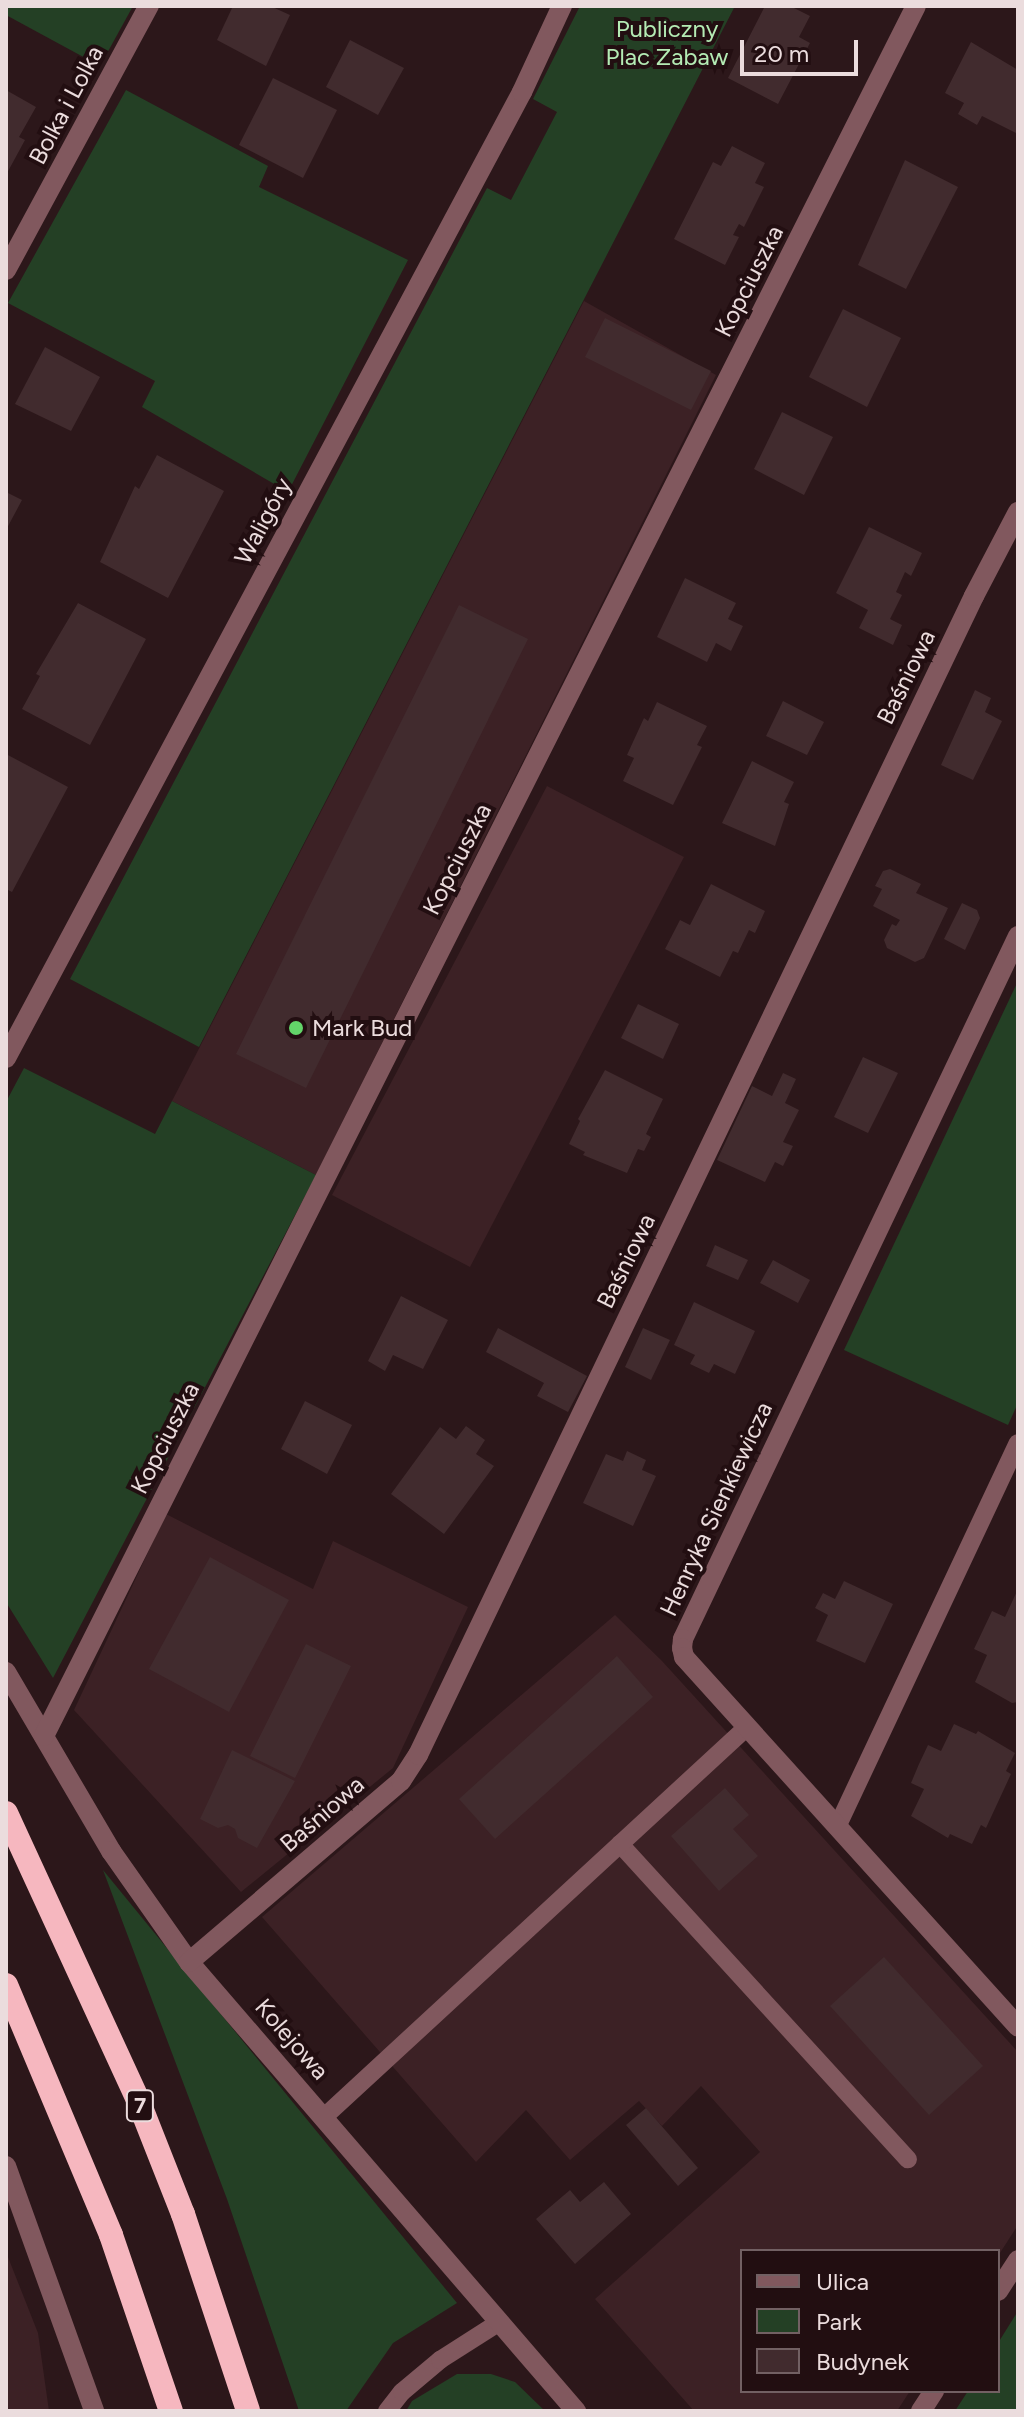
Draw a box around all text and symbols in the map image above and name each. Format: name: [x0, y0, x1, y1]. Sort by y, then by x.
park label: Publiczny Plac Zabaw: [606, 15, 728, 71]
scale bar: [744, 24, 862, 74]
text: 20 m: [754, 39, 809, 68]
street label: Bolka i Lolka: [23, 41, 109, 169]
street label: Kopciuszka: [709, 221, 789, 341]
street label: Waligóry: [228, 473, 298, 569]
street label: Baśniowa: [871, 625, 941, 729]
street label: Kopciuszka: [417, 799, 497, 919]
place label: Mark Bud: [312, 1014, 412, 1042]
marker: Mark Bud: [287, 1019, 305, 1037]
street label: Baśniowa: [591, 1209, 661, 1313]
street label: Kopciuszka: [125, 1378, 205, 1498]
street label: Henryka Sienkiewicza: [654, 1397, 778, 1621]
street label: Baśniowa: [274, 1770, 370, 1858]
street label: Kolejowa: [249, 1993, 335, 2085]
road number: 7: [124, 2088, 156, 2124]
legend: [740, 2249, 1000, 2393]
text: Ulica: [816, 2267, 869, 2296]
text: Park: [816, 2307, 862, 2336]
text: Budynek: [816, 2347, 909, 2376]

